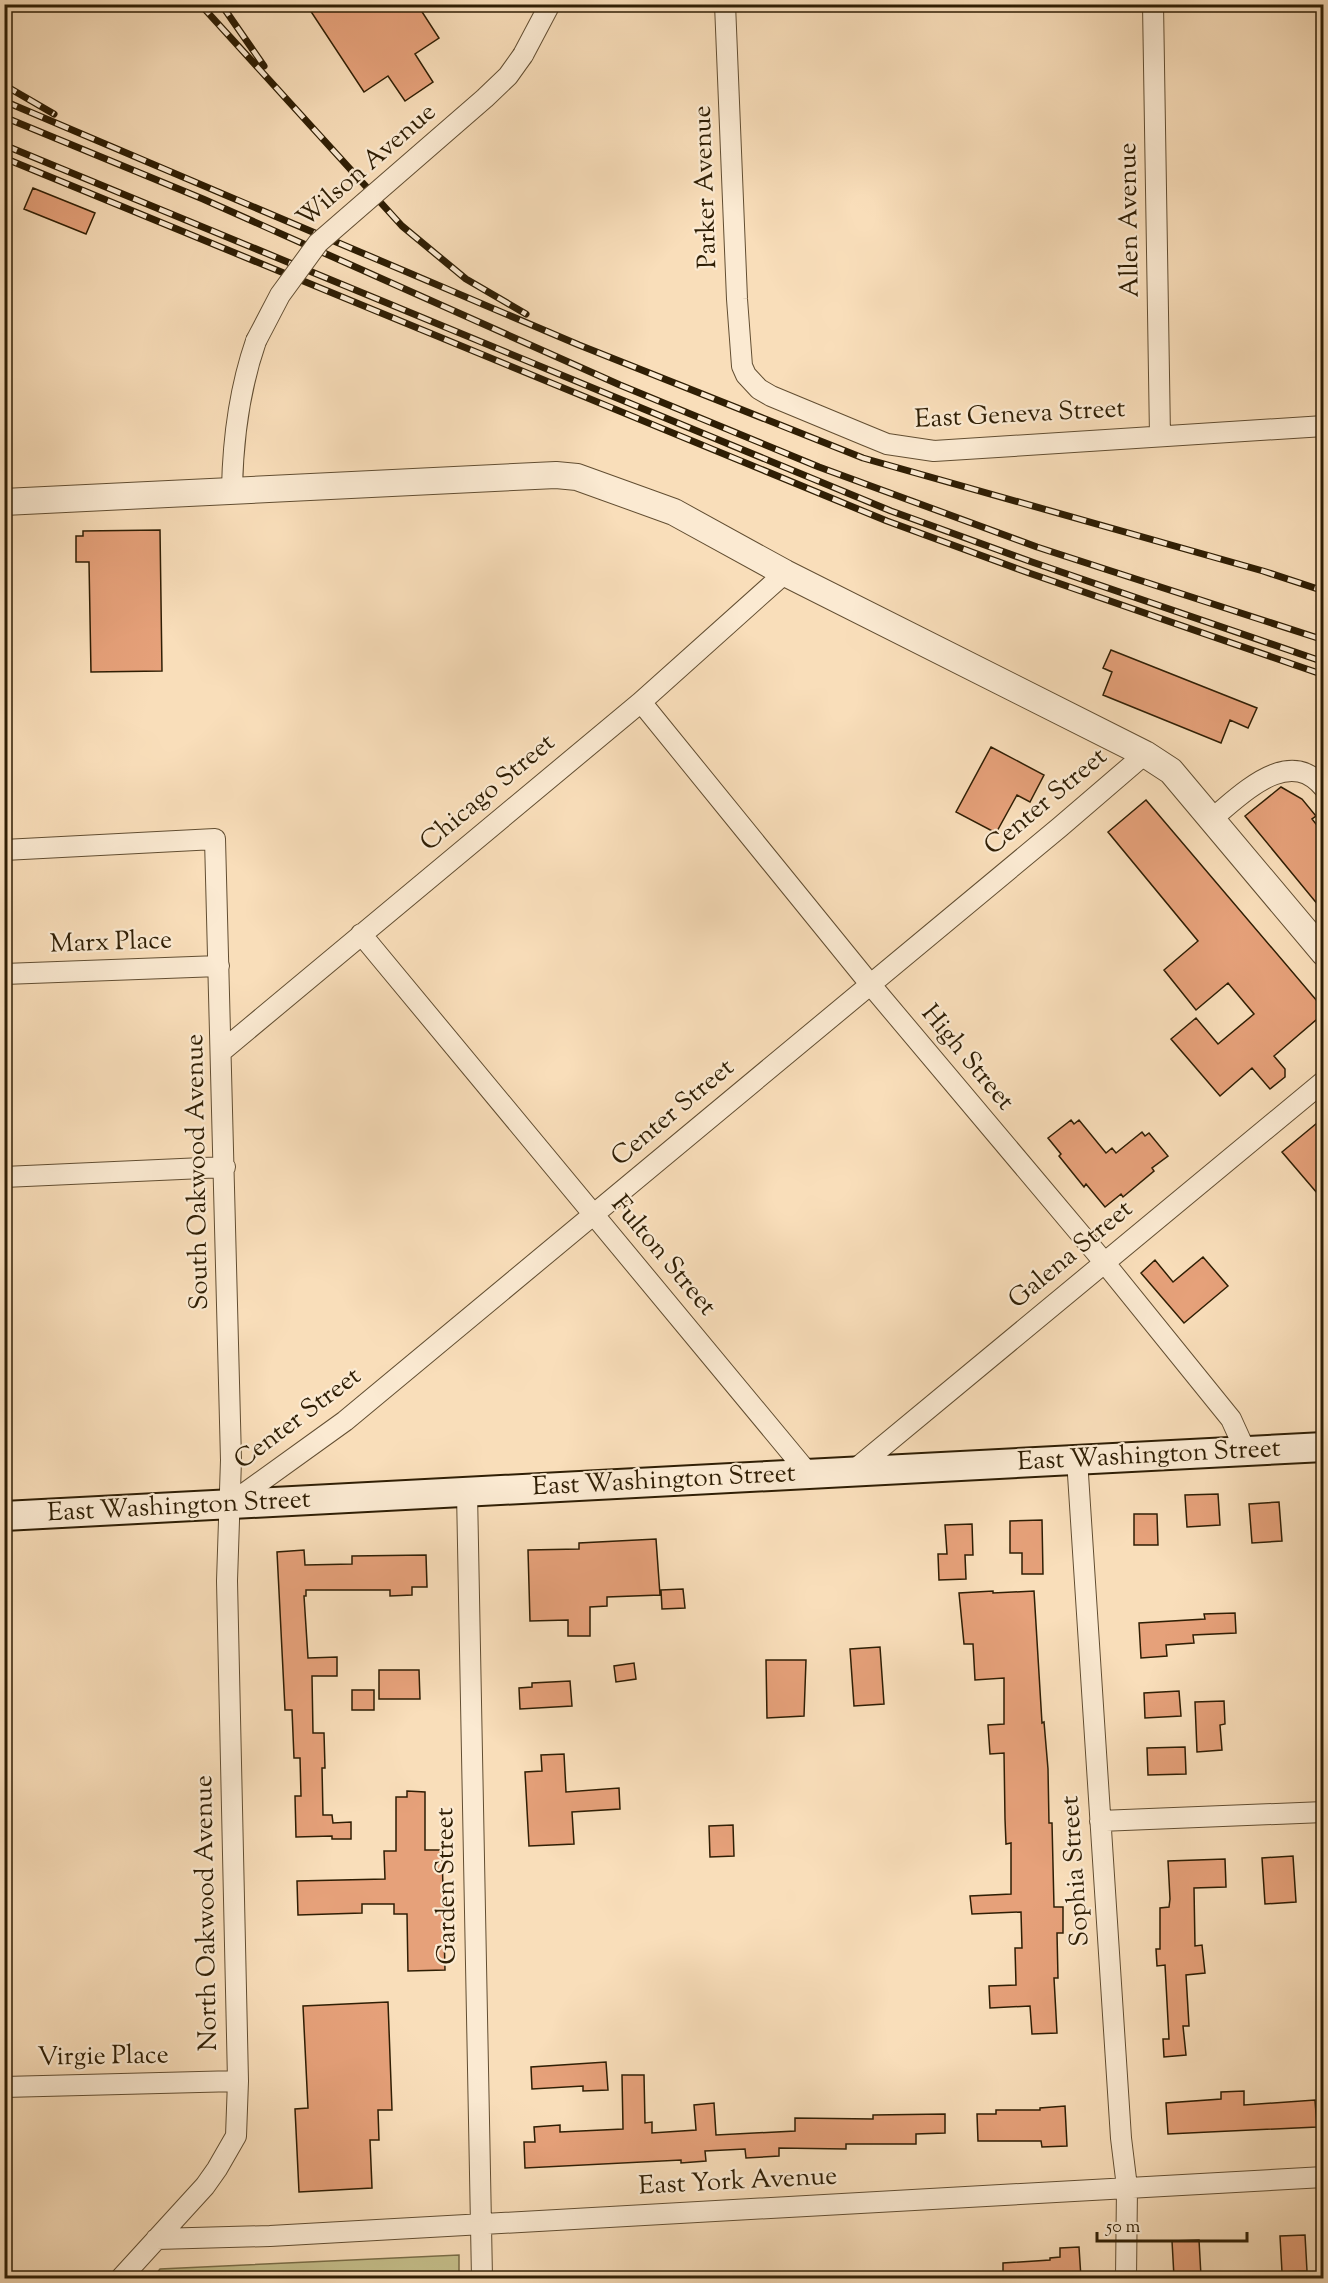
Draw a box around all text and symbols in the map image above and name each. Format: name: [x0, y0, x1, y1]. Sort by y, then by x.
street label: Wilson Avenue: [289, 95, 445, 237]
street label: Parker Avenue: [685, 105, 727, 269]
street label: Allen Avenue: [1110, 142, 1150, 298]
street label: East Geneva Street: [914, 391, 1126, 439]
street label: Chicago Street: [412, 725, 564, 861]
street label: Center Street: [976, 739, 1116, 865]
street label: Marx Place: [49, 922, 173, 964]
street label: High Street: [912, 997, 1023, 1119]
street label: South Oakwood Avenue: [177, 1033, 219, 1311]
street label: Center Street: [603, 1050, 743, 1176]
street label: Fulton Street: [602, 1188, 725, 1324]
street label: Galena Street: [1001, 1192, 1141, 1318]
street label: Center Street: [227, 1359, 369, 1479]
street label: East Washington Street: [1016, 1431, 1282, 1481]
street label: East Washington Street: [531, 1456, 797, 1506]
street label: East Washington Street: [46, 1482, 312, 1532]
street label: North Oakwood Avenue: [186, 1775, 228, 2051]
street label: Sophia Street: [1052, 1794, 1100, 1948]
street label: Garden Street: [427, 1807, 467, 1965]
street label: Virgie Place: [37, 2037, 169, 2077]
street label: East York Avenue: [638, 2158, 838, 2206]
scale bar: [1097, 2205, 1247, 2243]
text: 50 m: [1105, 2215, 1141, 2241]

